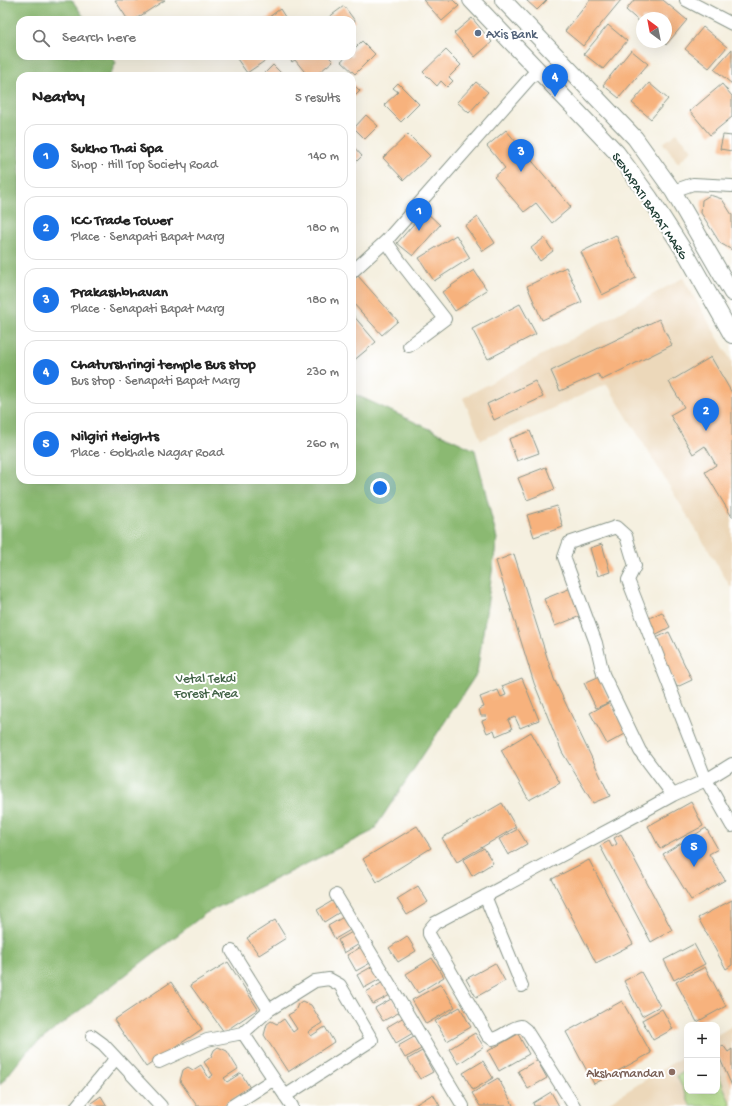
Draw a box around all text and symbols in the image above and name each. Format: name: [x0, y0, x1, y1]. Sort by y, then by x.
north arrow: [636, 12, 672, 48]
search box: [16, 16, 356, 60]
icon: search: [30, 27, 52, 49]
marker: Axis Bank: [473, 28, 483, 38]
place label: Axis Bank: [486, 28, 538, 43]
text: Search here: [62, 29, 136, 47]
pin: 4: [542, 64, 568, 97]
text: Nearby: [32, 88, 85, 108]
text: 5 results: [295, 91, 340, 106]
pin: 3: [508, 139, 534, 172]
text: Sukho Thai Spa: [71, 140, 163, 158]
text: 1: [43, 149, 49, 164]
text: 140 m: [308, 149, 339, 164]
street label: SENAPATI BAPAT MARG: [608, 150, 691, 263]
text: Shop · Hill Top Society Road: [71, 158, 218, 173]
pin: 1: [406, 198, 432, 231]
text: ICC Trade Tower: [71, 212, 172, 230]
text: 2: [43, 221, 49, 236]
text: 180 m: [307, 221, 339, 236]
text: Place · Senapati Bapat Marg: [71, 230, 225, 245]
text: Prakashbhavan: [71, 284, 168, 302]
text: 3: [43, 293, 49, 308]
text: 180 m: [307, 293, 339, 308]
text: Place · Senapati Bapat Marg: [71, 302, 225, 317]
text: Chaturshringi temple Bus stop: [71, 356, 256, 374]
text: 4: [43, 365, 49, 380]
text: 230 m: [306, 365, 339, 380]
text: Bus stop · Senapati Bapat Marg: [71, 374, 240, 389]
pin: 2: [693, 398, 719, 431]
text: Nilgiri Heights: [71, 428, 159, 446]
text: 5: [43, 437, 49, 452]
text: 260 m: [306, 437, 339, 452]
text: Place · Gokhale Nagar Road: [71, 446, 224, 461]
your location: [370, 478, 390, 498]
park label: Vetal Tekdi Forest Area: [173, 672, 239, 702]
pin: 5: [681, 834, 707, 867]
map controls: [684, 1022, 720, 1094]
button: +: [684, 1022, 720, 1058]
button: −: [684, 1058, 720, 1094]
place label: Aksharnandan: [586, 1067, 665, 1082]
marker: Aksharnandan: [667, 1067, 677, 1077]

